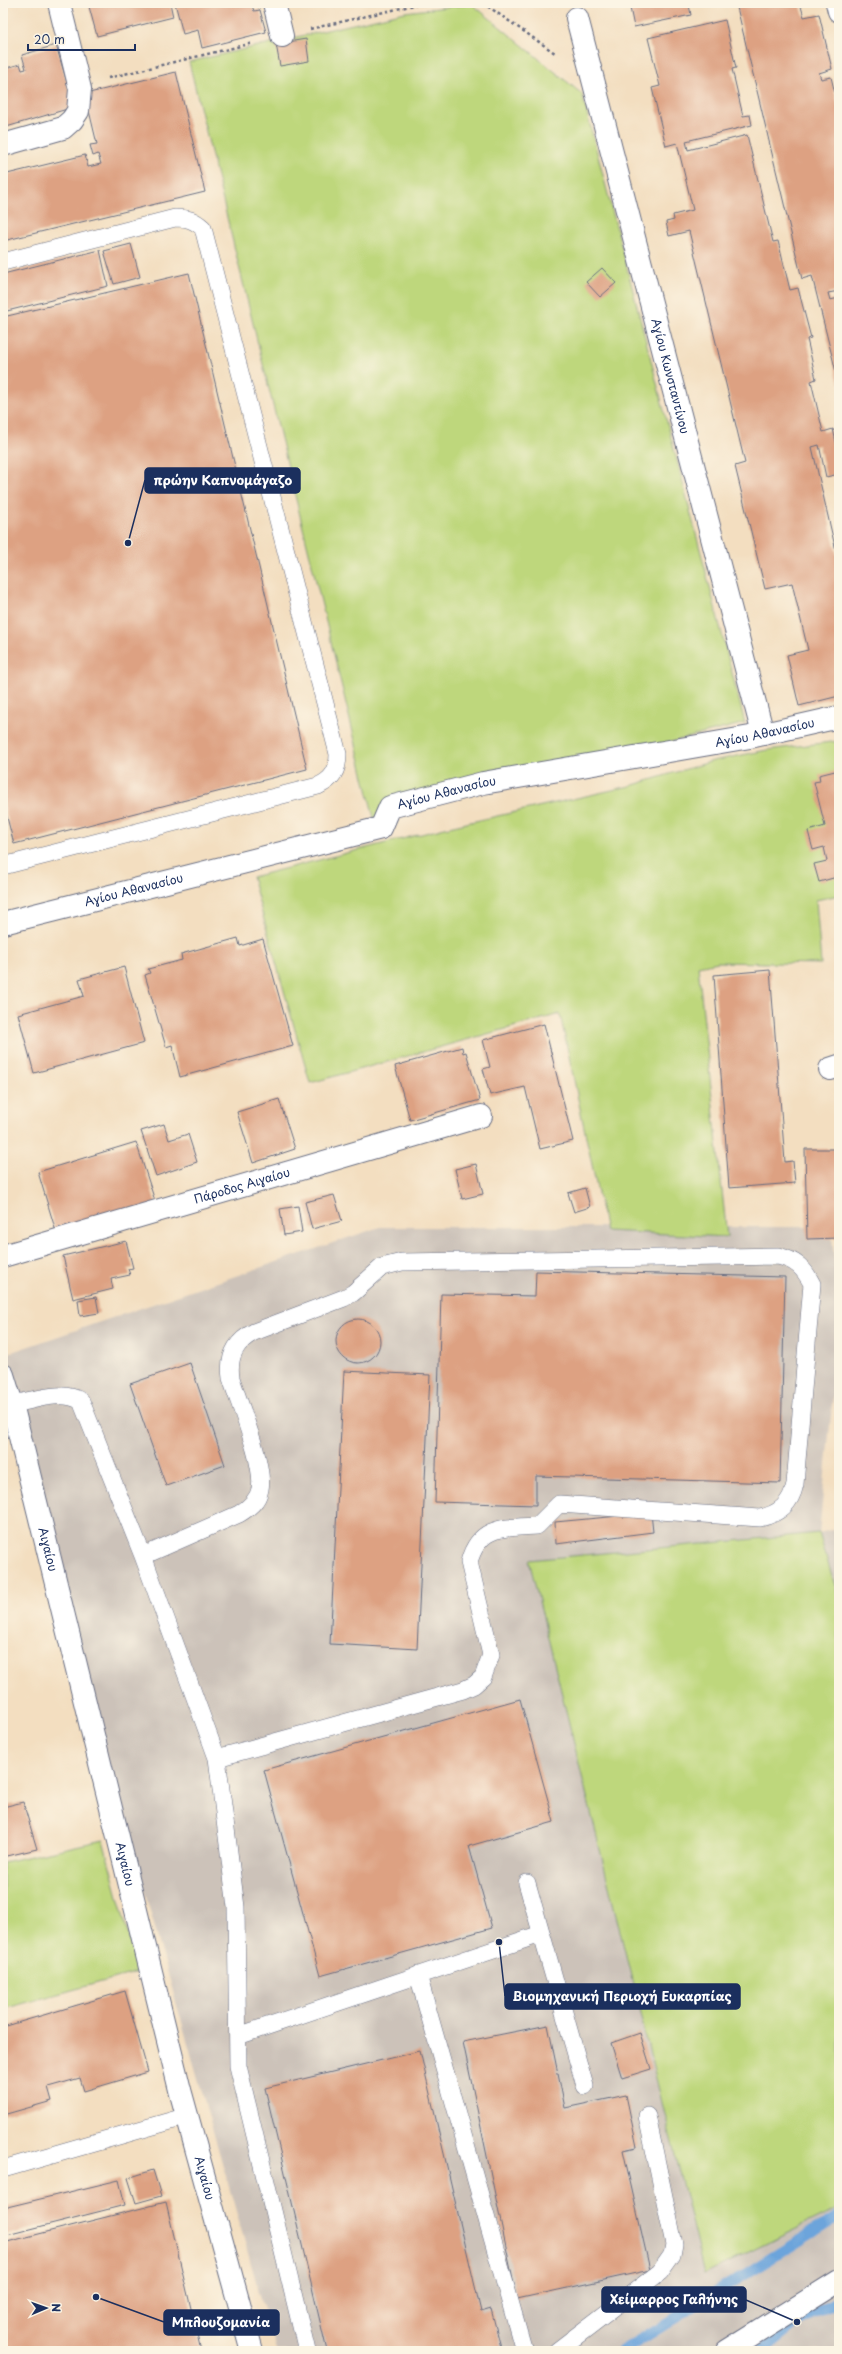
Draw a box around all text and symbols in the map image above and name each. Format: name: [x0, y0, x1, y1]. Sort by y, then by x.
scale bar: [28, 26, 135, 52]
text: 20 m: [34, 30, 65, 48]
street label: Αγίου Κωνσταντίνου: [647, 316, 695, 436]
callout: πρώην Καπνομάγαζο: [145, 468, 300, 493]
text: πρώην Καπνομάγαζο: [154, 470, 292, 489]
street label: Αγίου Αθανασίου: [714, 713, 816, 751]
street label: Αγίου Αθανασίου: [395, 771, 497, 813]
street label: Αγίου Αθανασίου: [82, 868, 185, 910]
street label: Πάροδος Αιγαίου: [192, 1162, 292, 1208]
street label: Αιγαίου: [34, 1525, 63, 1573]
street label: Αιγαίου: [112, 1840, 140, 1888]
callout: Βιομηχανική Περιοχή Ευκαρπίας: [505, 1984, 740, 2009]
text: Βιομηχανική Περιοχή Ευκαρπίας: [512, 1986, 732, 2005]
street label: Αιγαίου: [191, 2154, 220, 2202]
callout: Χείμαρρος Γαλήνης: [602, 2287, 746, 2312]
north arrow: [26, 2288, 66, 2328]
text: Χείμαρρος Γαλήνης: [610, 2289, 738, 2308]
text: N: [48, 2303, 65, 2313]
callout: Μπλουζομανία: [164, 2310, 279, 2335]
text: Μπλουζομανία: [172, 2312, 270, 2331]

